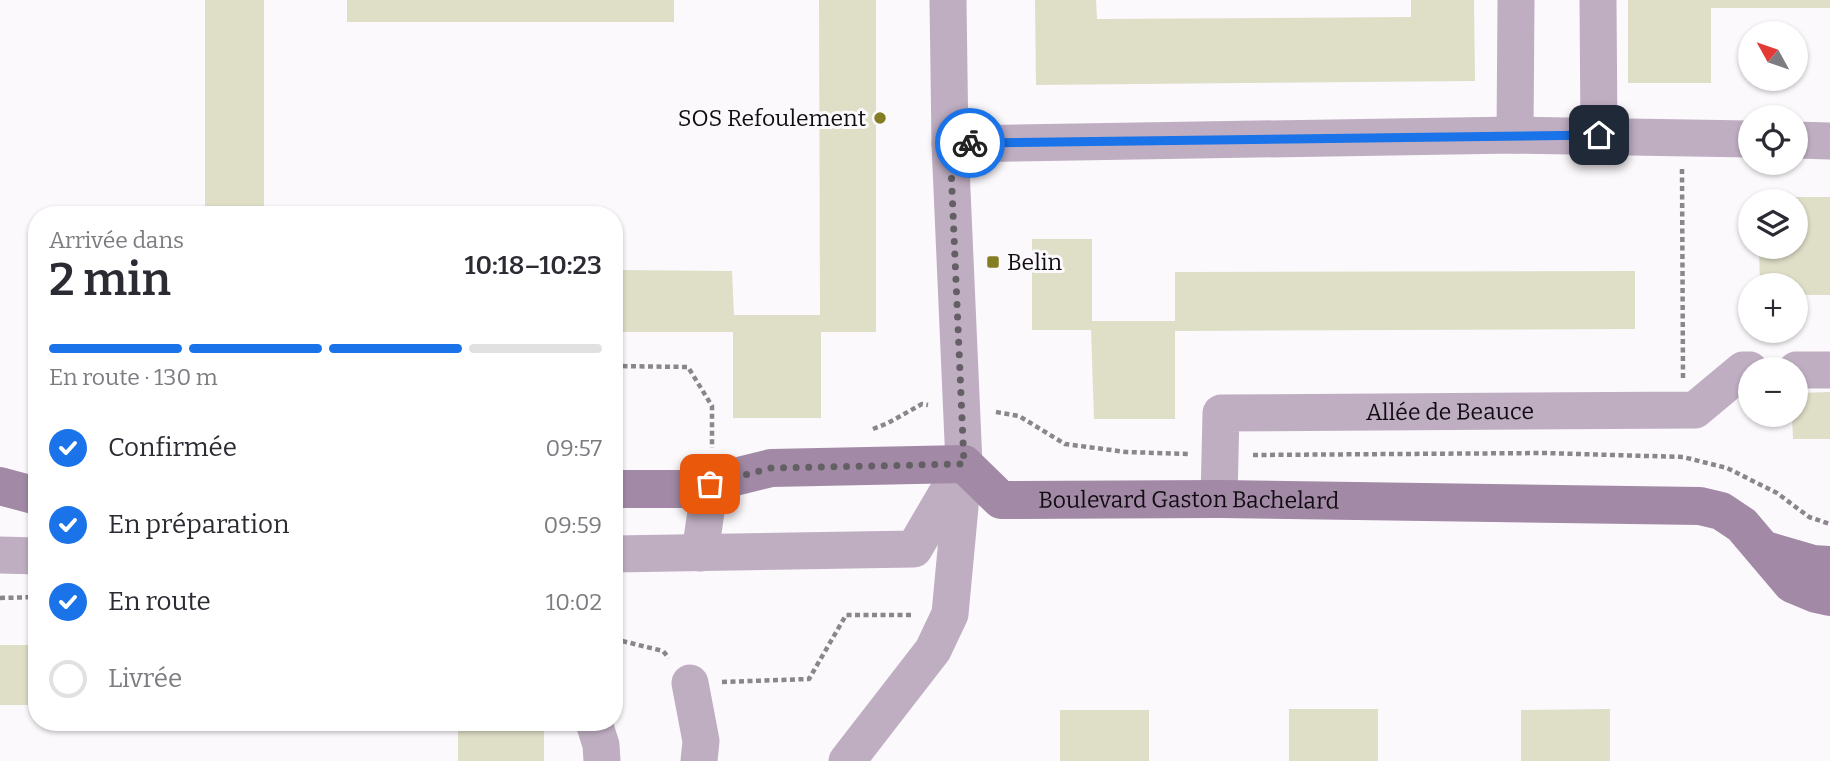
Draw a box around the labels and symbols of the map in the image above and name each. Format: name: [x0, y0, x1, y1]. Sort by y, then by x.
north arrow: [1738, 21, 1808, 91]
place label: SOS Refoulement: [678, 104, 866, 132]
pin: [1569, 105, 1629, 165]
courier: [935, 108, 1005, 178]
marker: SOS Refoulement: [872, 110, 888, 126]
place label: Belin: [1007, 248, 1063, 276]
marker: Belin: [985, 254, 1001, 270]
street label: Allée de Beauce: [1366, 397, 1534, 426]
pin: [680, 454, 740, 514]
street label: Boulevard Gaston Bachelard: [1038, 485, 1340, 515]

